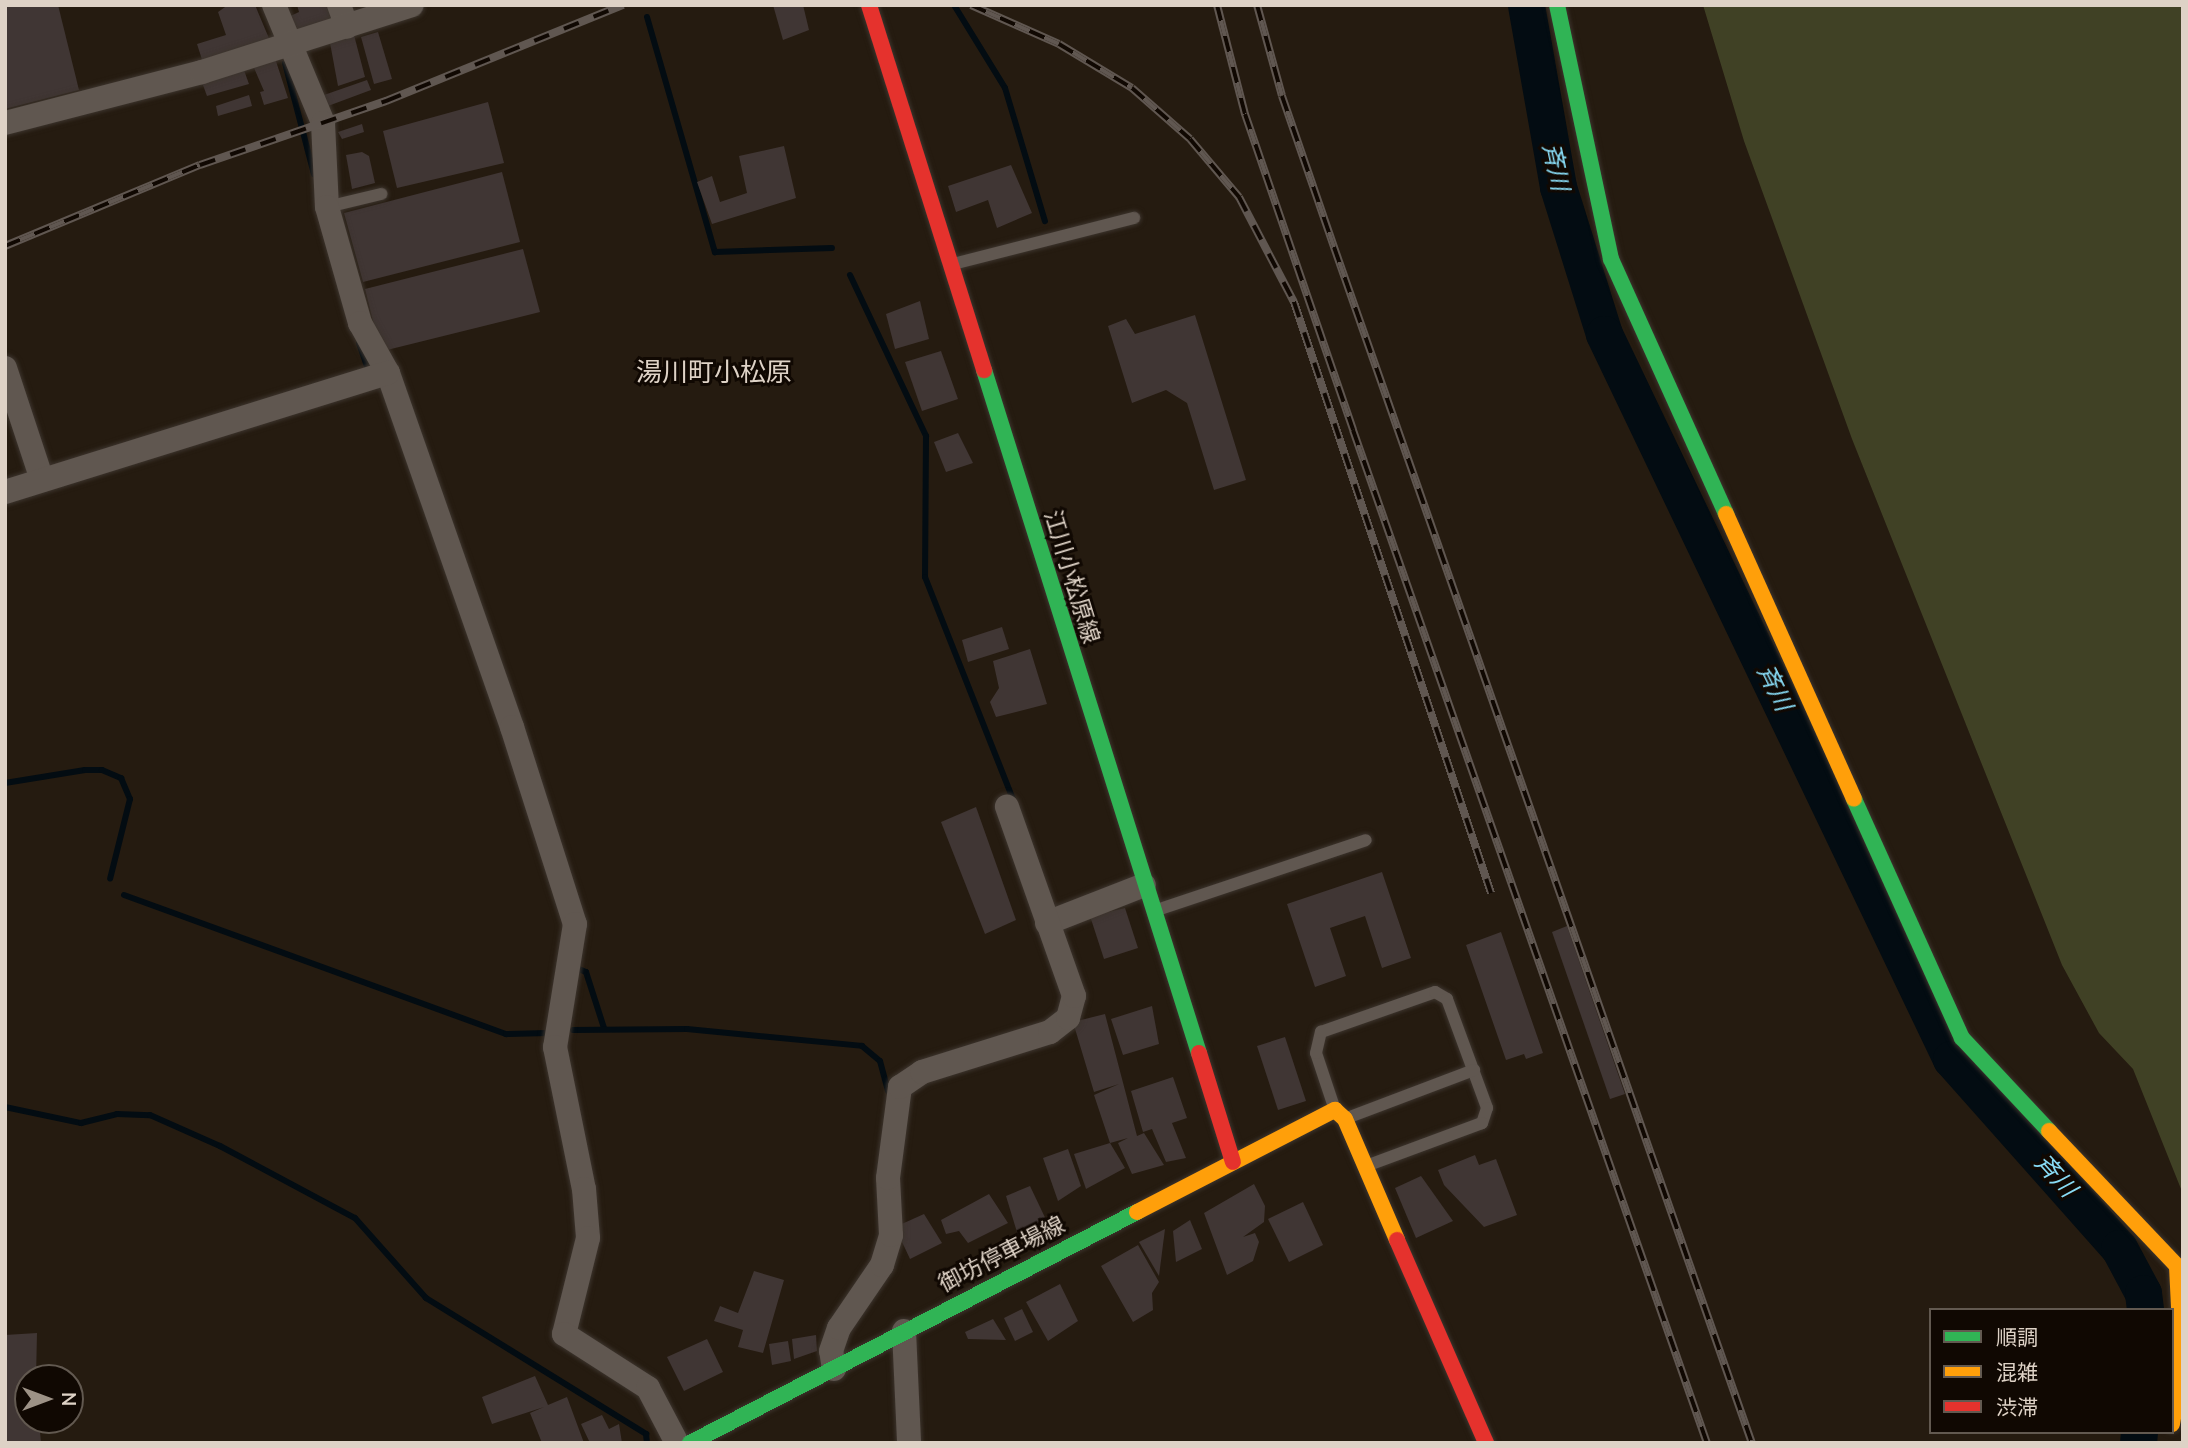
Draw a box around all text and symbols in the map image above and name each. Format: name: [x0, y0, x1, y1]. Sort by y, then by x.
water label: 斉川: [1536, 141, 1574, 193]
district label: 湯川町小松原: [636, 357, 792, 389]
street label: 江川小松原線: [1038, 507, 1104, 647]
water label: 斉川: [1751, 660, 1797, 716]
water label: 斉川: [2028, 1149, 2082, 1203]
street label: 御坊停車場線: [934, 1211, 1070, 1299]
legend: [1929, 1308, 2174, 1434]
text: 順調: [1996, 1324, 2038, 1352]
text: 混雑: [1996, 1359, 2038, 1387]
north arrow: [14, 1364, 84, 1434]
text: N: [55, 1392, 81, 1406]
text: 渋滞: [1996, 1394, 2038, 1422]

